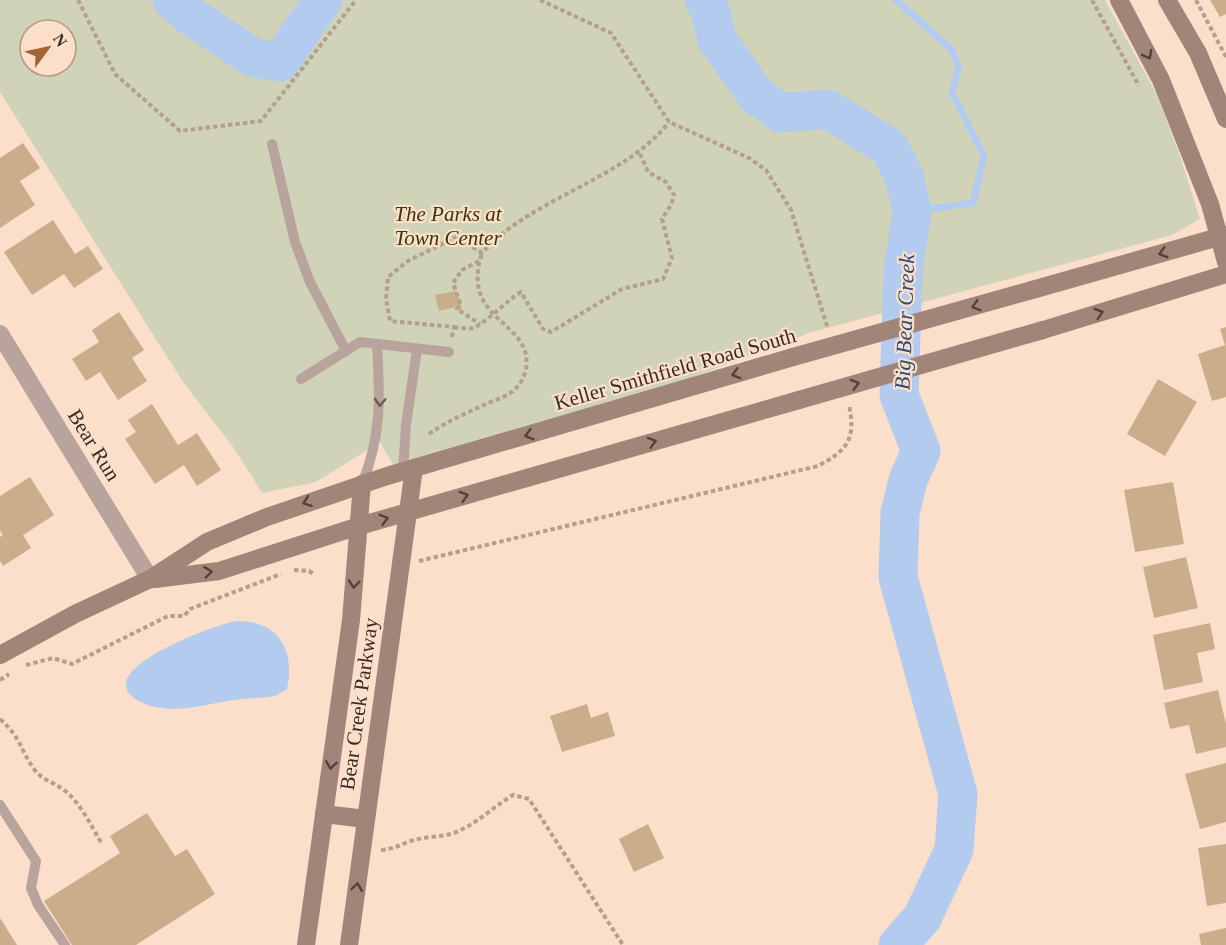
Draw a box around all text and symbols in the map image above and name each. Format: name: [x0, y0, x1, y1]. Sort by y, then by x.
north arrow: [18, 18, 78, 78]
text: N: [50, 31, 71, 50]
one-way arrow: [1141, 49, 1152, 60]
park label: The Parks at Town Center: [394, 202, 503, 250]
one-way arrow: [1158, 246, 1169, 258]
water label: Big Bear Creek: [890, 252, 919, 390]
one-way arrow: [971, 299, 982, 311]
one-way arrow: [1093, 308, 1103, 320]
street label: Keller Smithfield Road South: [551, 323, 799, 415]
one-way arrow: [732, 367, 742, 379]
one-way arrow: [850, 378, 860, 391]
one-way arrow: [373, 398, 386, 407]
street label: Bear Run: [63, 405, 126, 486]
one-way arrow: [524, 428, 535, 440]
one-way arrow: [646, 437, 657, 449]
one-way arrow: [458, 491, 469, 503]
one-way arrow: [302, 495, 313, 508]
one-way arrow: [378, 514, 388, 526]
one-way arrow: [203, 566, 213, 579]
one-way arrow: [348, 580, 361, 589]
street label: Bear Creek Parkway: [335, 616, 383, 792]
one-way arrow: [326, 761, 338, 770]
one-way arrow: [350, 882, 362, 892]

